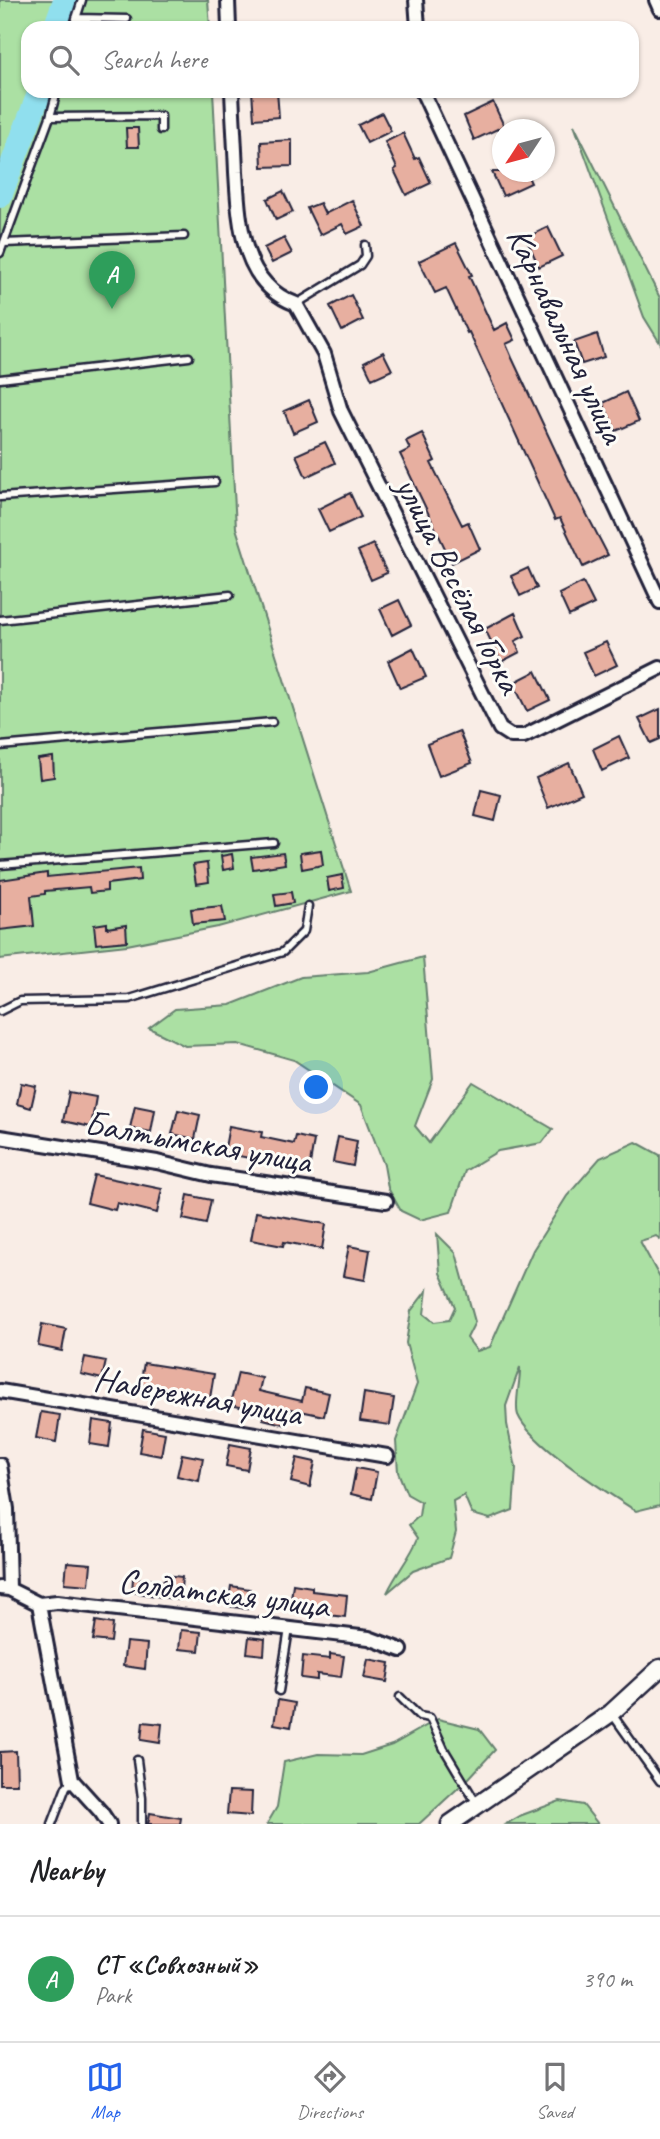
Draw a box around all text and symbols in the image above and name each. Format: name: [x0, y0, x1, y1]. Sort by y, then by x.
search box: [21, 21, 639, 98]
icon: search: [45, 41, 83, 79]
text: Search here: [101, 43, 207, 76]
north arrow: [492, 119, 555, 182]
street label: Карнавальная улица: [496, 220, 637, 452]
pin: A: [89, 251, 135, 309]
street label: улица Весёлая Горка: [384, 468, 534, 703]
your location: [299, 1070, 333, 1104]
street label: Балтымская улица: [81, 1100, 317, 1184]
street label: Набережная улица: [91, 1356, 307, 1437]
street label: Солдатская улица: [116, 1558, 334, 1629]
text: Nearby: [28, 1851, 104, 1889]
text: СТ «Совхозный»: [95, 1948, 258, 1981]
text: A: [45, 1965, 57, 1994]
text: 390 m: [583, 1965, 632, 1994]
text: Park: [95, 1981, 131, 2010]
tab: Map: [86, 2058, 124, 2124]
tab: Directions: [297, 2058, 363, 2124]
tab: Saved: [536, 2058, 574, 2124]

